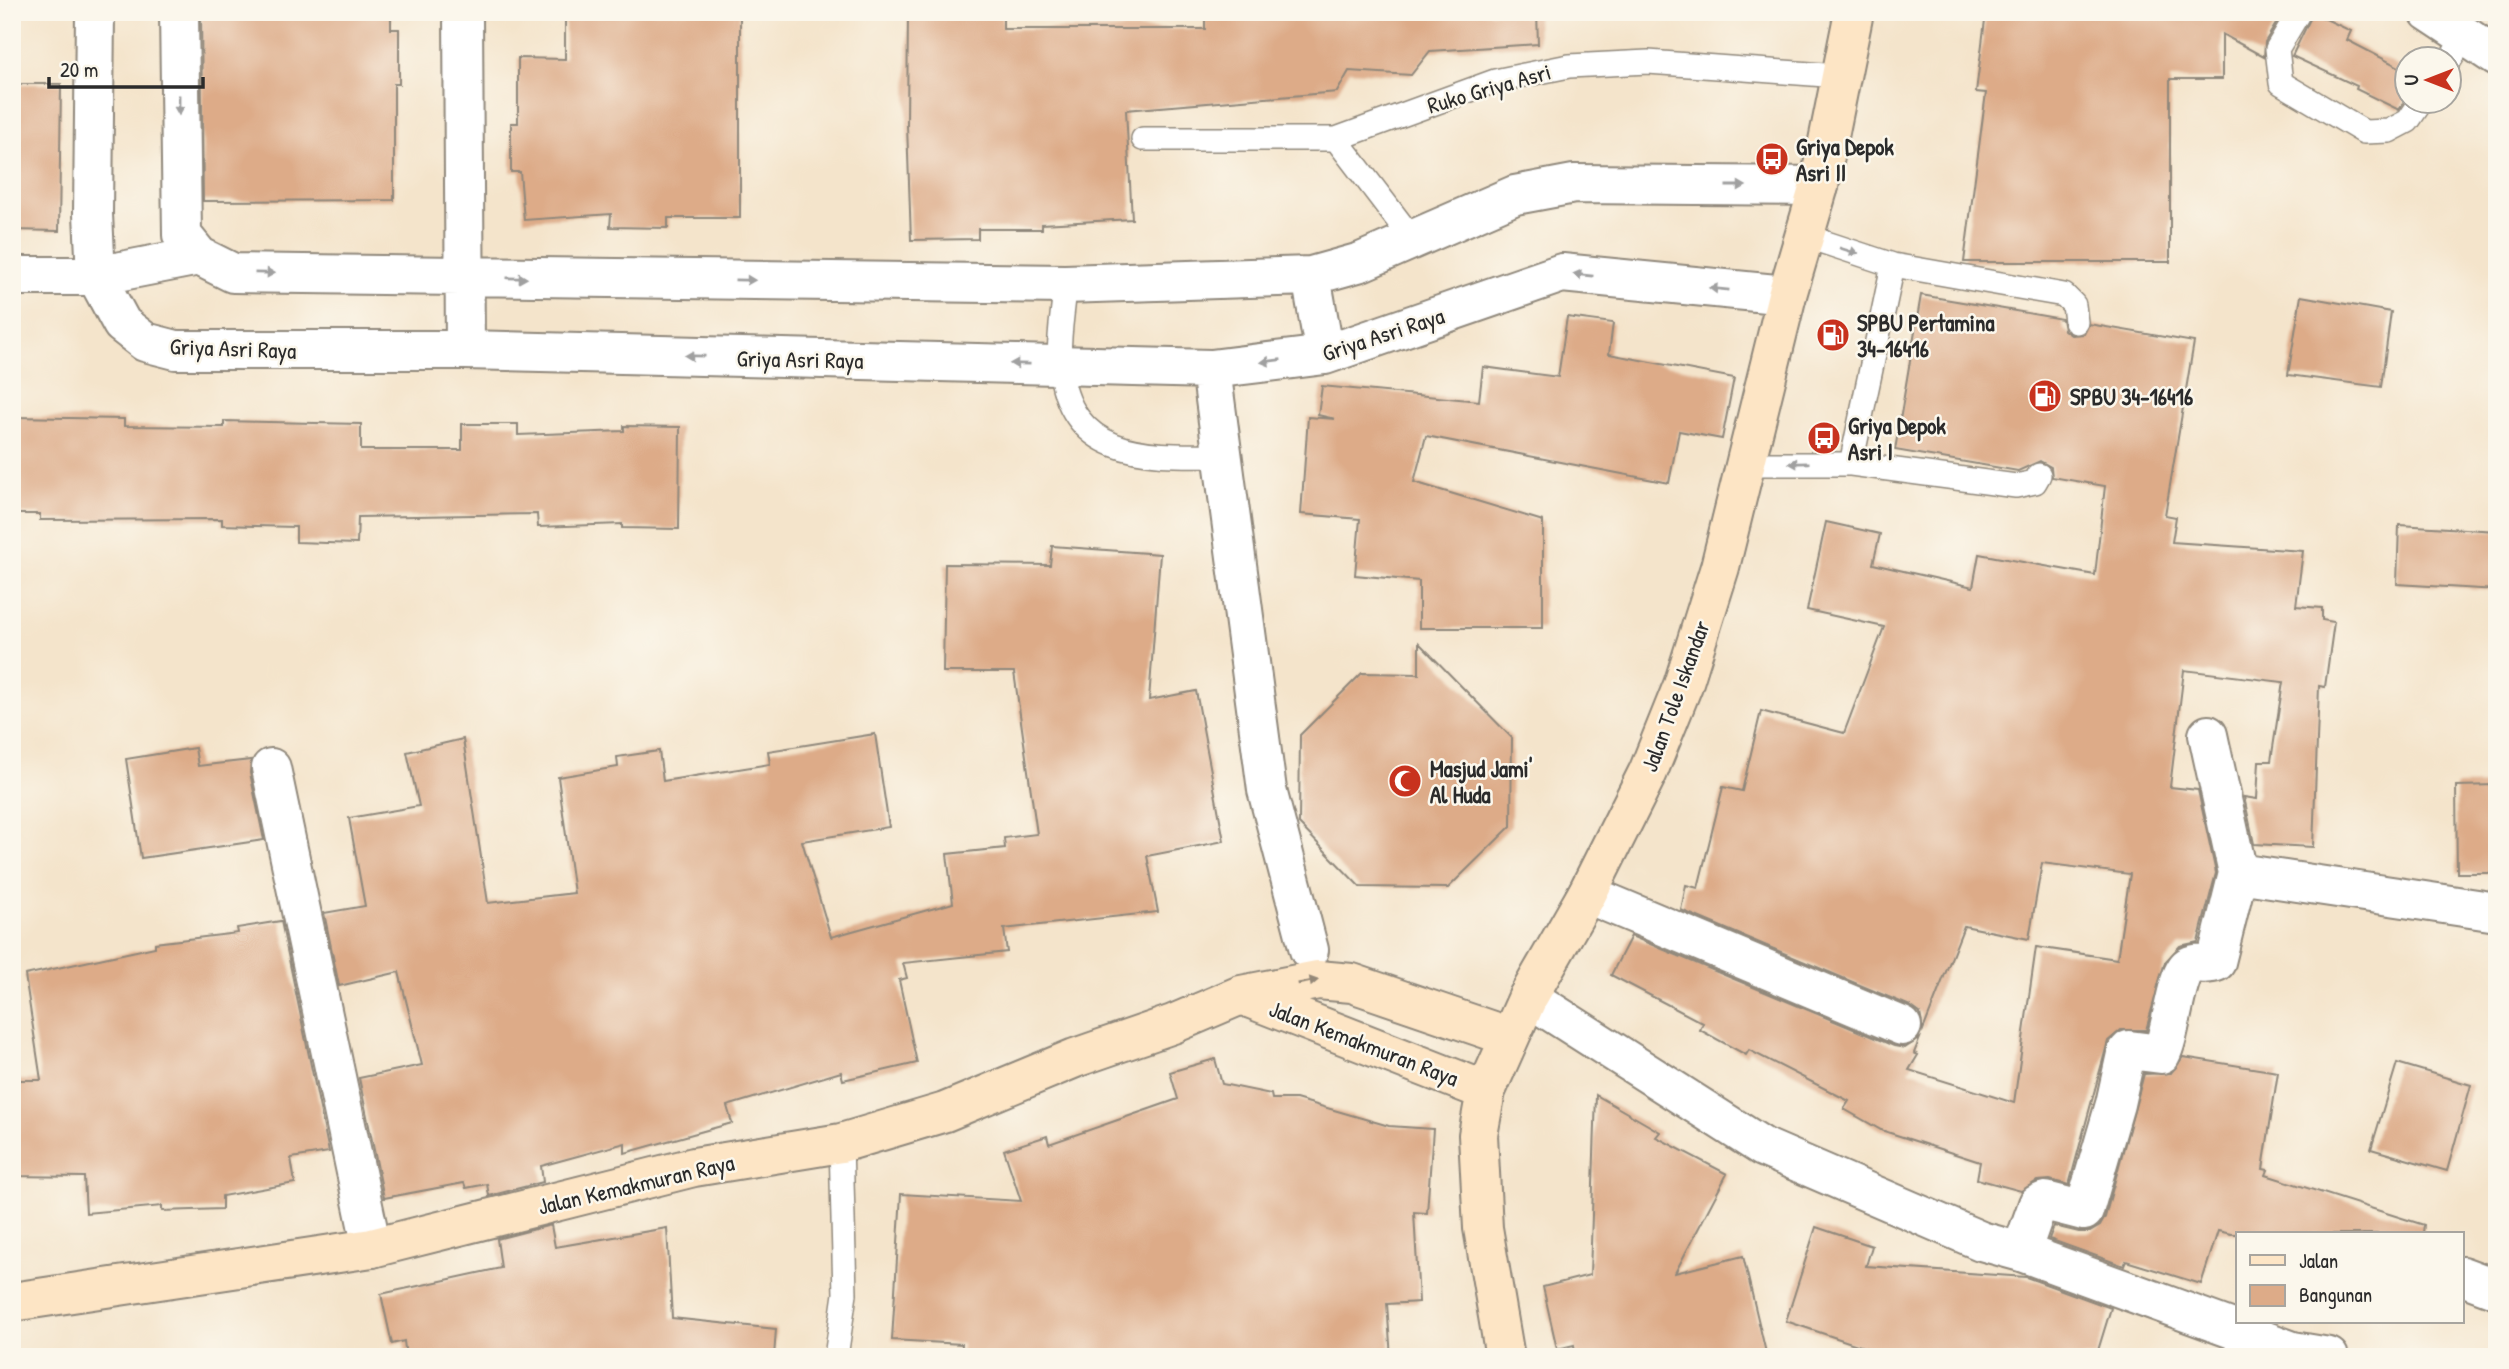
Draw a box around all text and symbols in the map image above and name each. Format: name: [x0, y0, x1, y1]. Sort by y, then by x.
scale bar: [49, 46, 203, 90]
north arrow: [2394, 46, 2464, 116]
text: 20 m: [60, 55, 98, 84]
street label: Ruko Griya Asri: [1424, 56, 1554, 120]
text: U: [2398, 74, 2424, 85]
one-way arrow: [173, 94, 185, 116]
place label: Griya Depok Asri II: [1796, 131, 1894, 188]
bus stop icon: Griya Depok Asri II: [1753, 140, 1791, 178]
one-way arrow: [1726, 180, 1748, 192]
one-way arrow: [1838, 246, 1859, 256]
one-way arrow: [255, 268, 277, 279]
one-way arrow: [1571, 269, 1593, 280]
one-way arrow: [507, 272, 529, 284]
one-way arrow: [734, 275, 756, 286]
one-way arrow: [1708, 283, 1730, 294]
street label: Griya Asri Raya: [1318, 300, 1448, 368]
place label: SPBU Pertamina 34-16416: [1857, 307, 1994, 364]
fuel station icon: SPBU Pertamina 34-16416: [1814, 316, 1852, 354]
street label: Griya Asri Raya: [169, 330, 297, 366]
street label: Griya Asri Raya: [736, 342, 864, 376]
one-way arrow: [683, 350, 705, 362]
one-way arrow: [1260, 356, 1282, 367]
one-way arrow: [1009, 358, 1031, 370]
fuel station icon: SPBU 34-16416: [2026, 377, 2064, 415]
place label: SPBU 34-16416: [2070, 381, 2193, 412]
place label: Griya Depok Asri I: [1848, 410, 1946, 467]
bus stop icon: Griya Depok Asri I: [1805, 419, 1843, 457]
one-way arrow: [1787, 458, 1809, 469]
street label: Jalan Tole Iskandar: [1633, 616, 1717, 776]
place label: Masjud Jami' Al Huda: [1430, 753, 1533, 810]
mosque icon: Masjud Jami' Al Huda: [1386, 762, 1424, 800]
one-way arrow: [1297, 976, 1319, 987]
street label: Jalan Kemakmuran Raya: [1265, 993, 1463, 1093]
street label: Jalan Kemakmuran Raya: [535, 1146, 737, 1222]
legend: [2236, 1232, 2464, 1324]
text: Jalan: [2299, 1246, 2338, 1275]
text: Bangunan: [2299, 1280, 2372, 1309]

